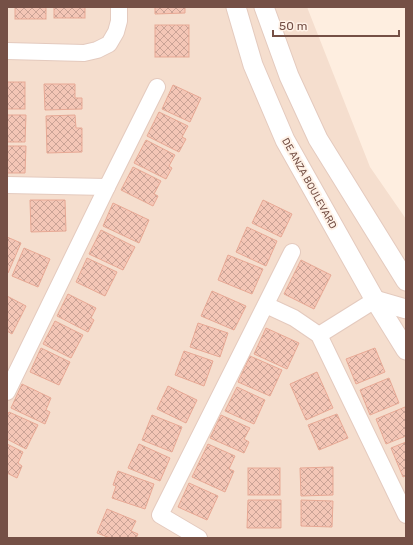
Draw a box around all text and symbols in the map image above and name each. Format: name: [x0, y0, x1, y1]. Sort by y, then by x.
scale bar: [273, 12, 399, 38]
text: 50 m: [279, 19, 307, 33]
street label: DE ANZA BOULEVARD: [279, 136, 339, 231]

